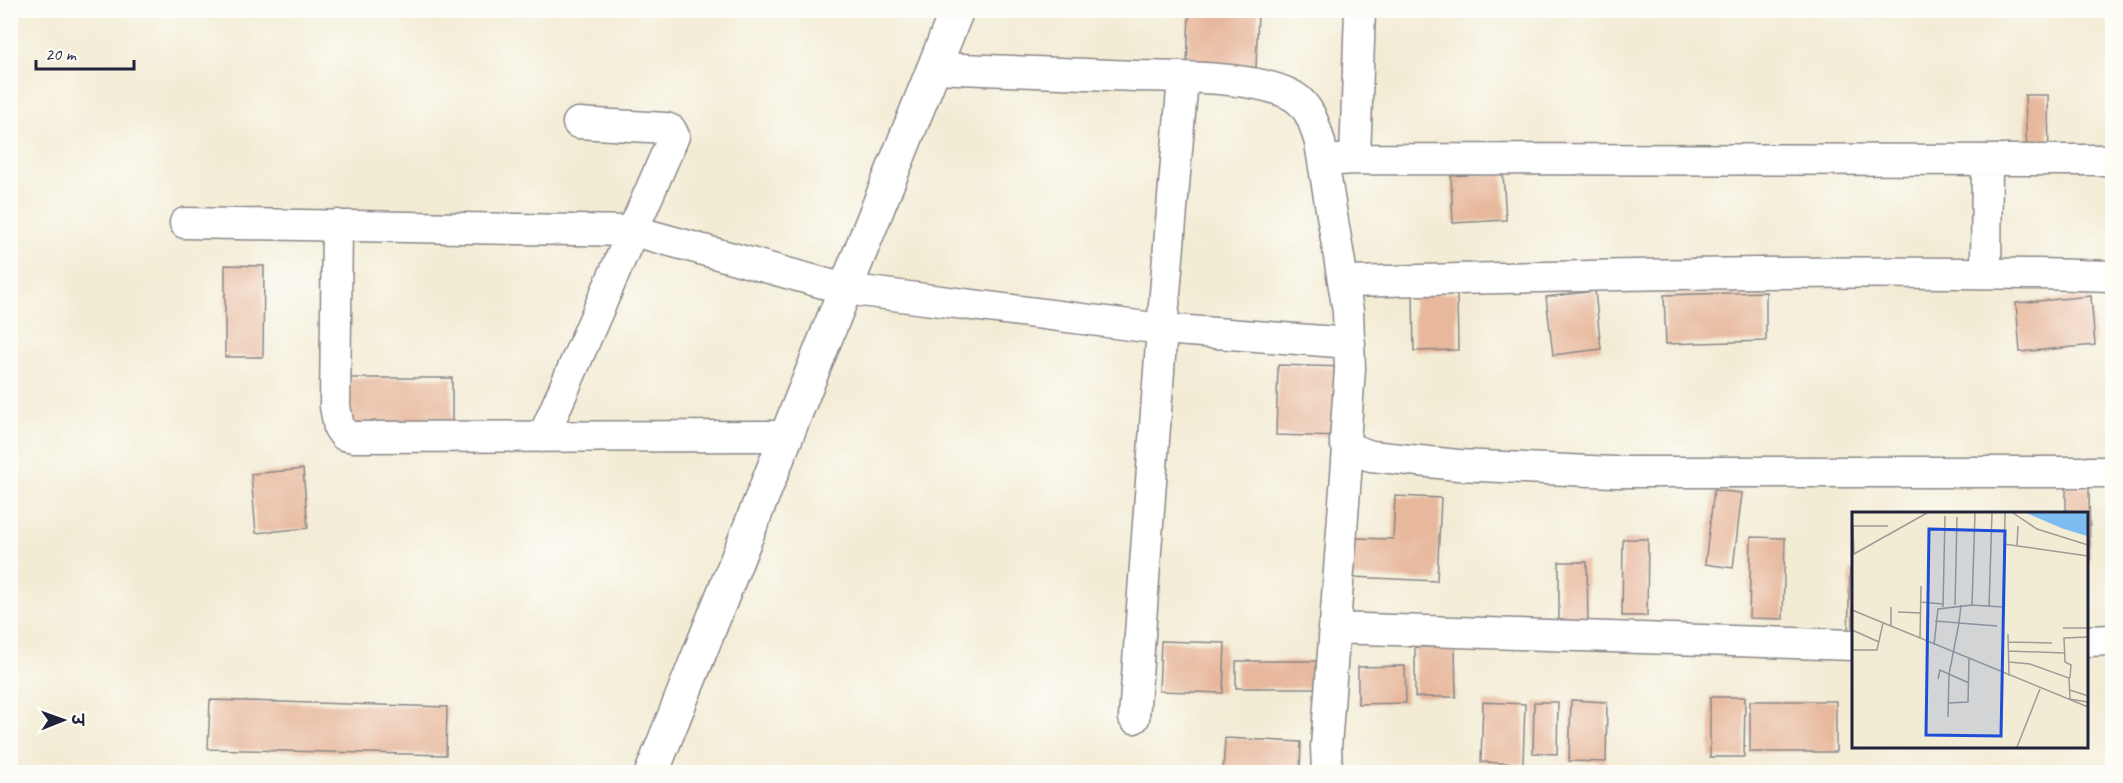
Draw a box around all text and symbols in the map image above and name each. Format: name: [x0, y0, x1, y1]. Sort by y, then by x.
scale bar: [36, 33, 134, 71]
text: 20 m: [45, 43, 78, 65]
inset map: [1852, 512, 2087, 747]
north arrow: [33, 690, 93, 750]
text: उ: [67, 712, 87, 727]

